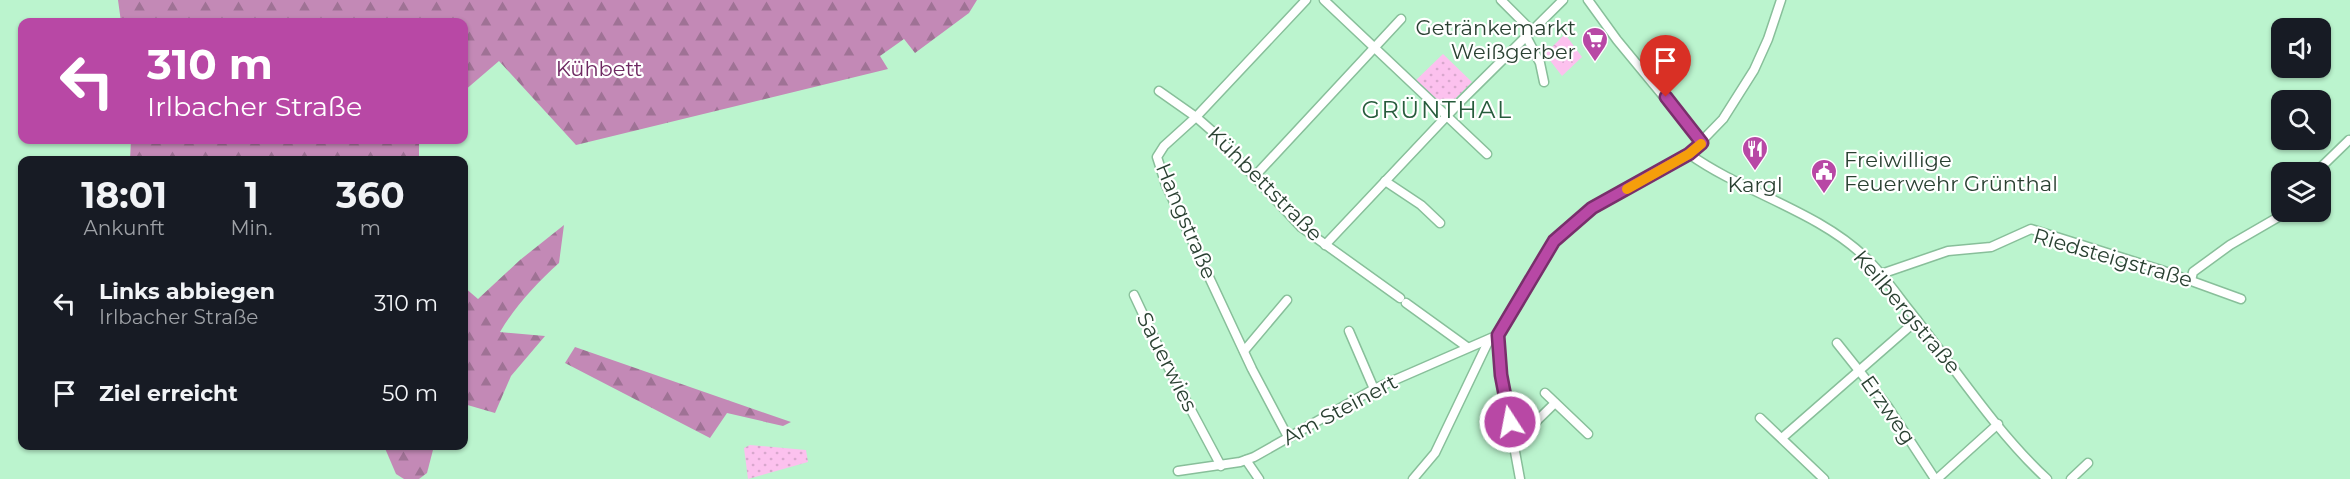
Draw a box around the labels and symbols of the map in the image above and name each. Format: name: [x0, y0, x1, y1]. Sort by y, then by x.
place label: Getränkemarkt Weißgerber: [1416, 15, 1576, 64]
supermarket icon: Getränkemarkt Weißgerber: [1580, 25, 1610, 63]
pin: [1640, 35, 1691, 97]
park label: Kühbett: [556, 56, 642, 81]
district label: GRÜNTHAL: [1361, 95, 1513, 124]
street label: Kühbettstraße: [1203, 121, 1328, 246]
restaurant icon: Kargl: [1740, 134, 1770, 172]
place label: Freiwillige Feuerwehr Grünthal: [1844, 147, 2058, 196]
public building icon: Freiwillige Feuerwehr Grünthal: [1809, 157, 1839, 195]
street label: Hangstraße: [1151, 159, 1222, 283]
place label: Kargl: [1727, 172, 1783, 197]
street label: Riedsteigstraße: [2031, 223, 2196, 292]
street label: Keilbergstraße: [1849, 245, 1966, 378]
street label: Sauerwies: [1132, 308, 1203, 416]
street label: Am Steinert: [1278, 369, 1401, 450]
street label: Erzweg: [1856, 371, 1921, 449]
position arrow: [1478, 390, 1542, 454]

